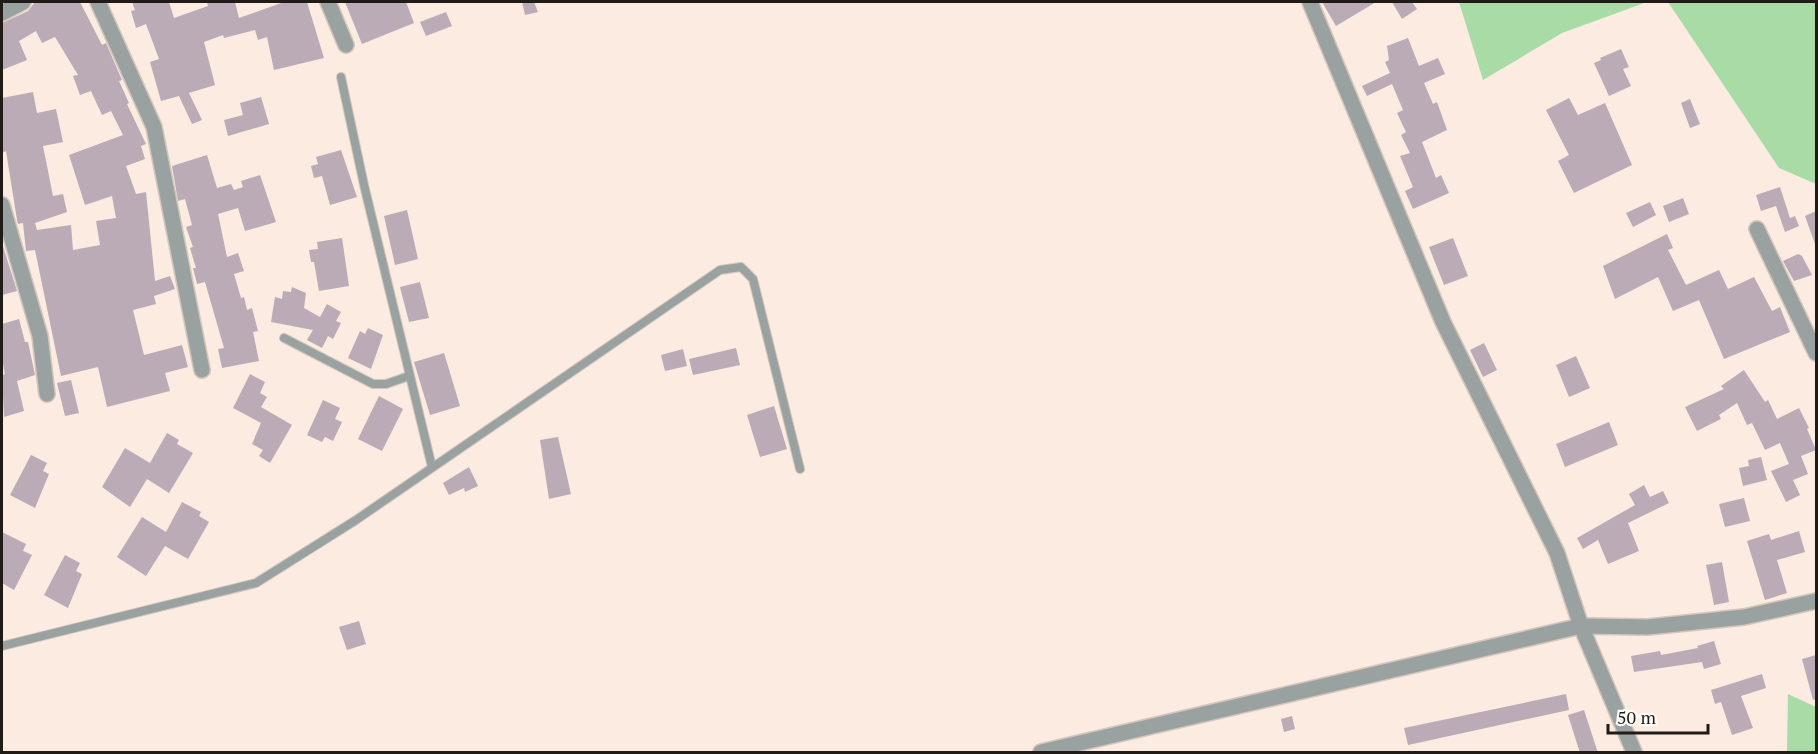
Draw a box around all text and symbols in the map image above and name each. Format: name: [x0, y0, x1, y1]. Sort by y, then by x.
scale bar: [1608, 697, 1708, 735]
text: 50 m: [1617, 705, 1657, 729]

